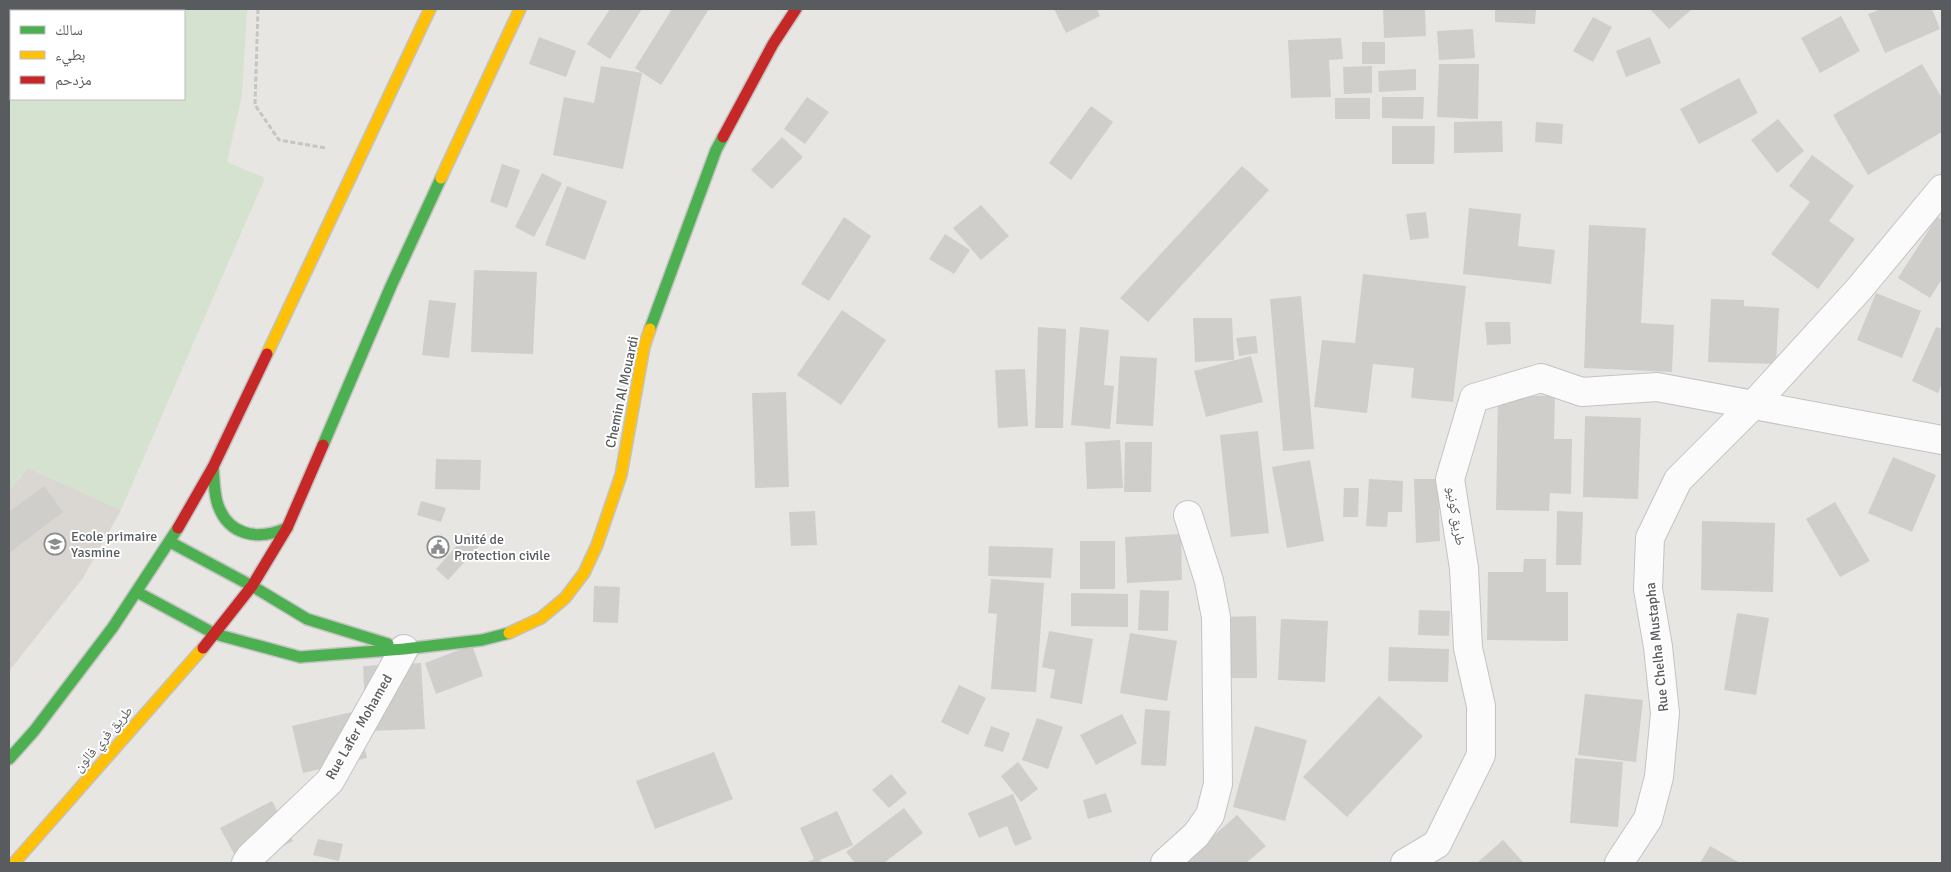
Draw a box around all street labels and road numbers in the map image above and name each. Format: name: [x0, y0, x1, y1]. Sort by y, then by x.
street label: Chemin Al Mouardi: [602, 335, 642, 449]
street label: طريق كونيو: [1442, 485, 1469, 547]
street label: Rue Chelha Mustapha: [1642, 581, 1672, 713]
street label: Rue Lafer Mohamed: [322, 671, 396, 783]
street label: طريق فري فالون: [70, 702, 138, 777]

